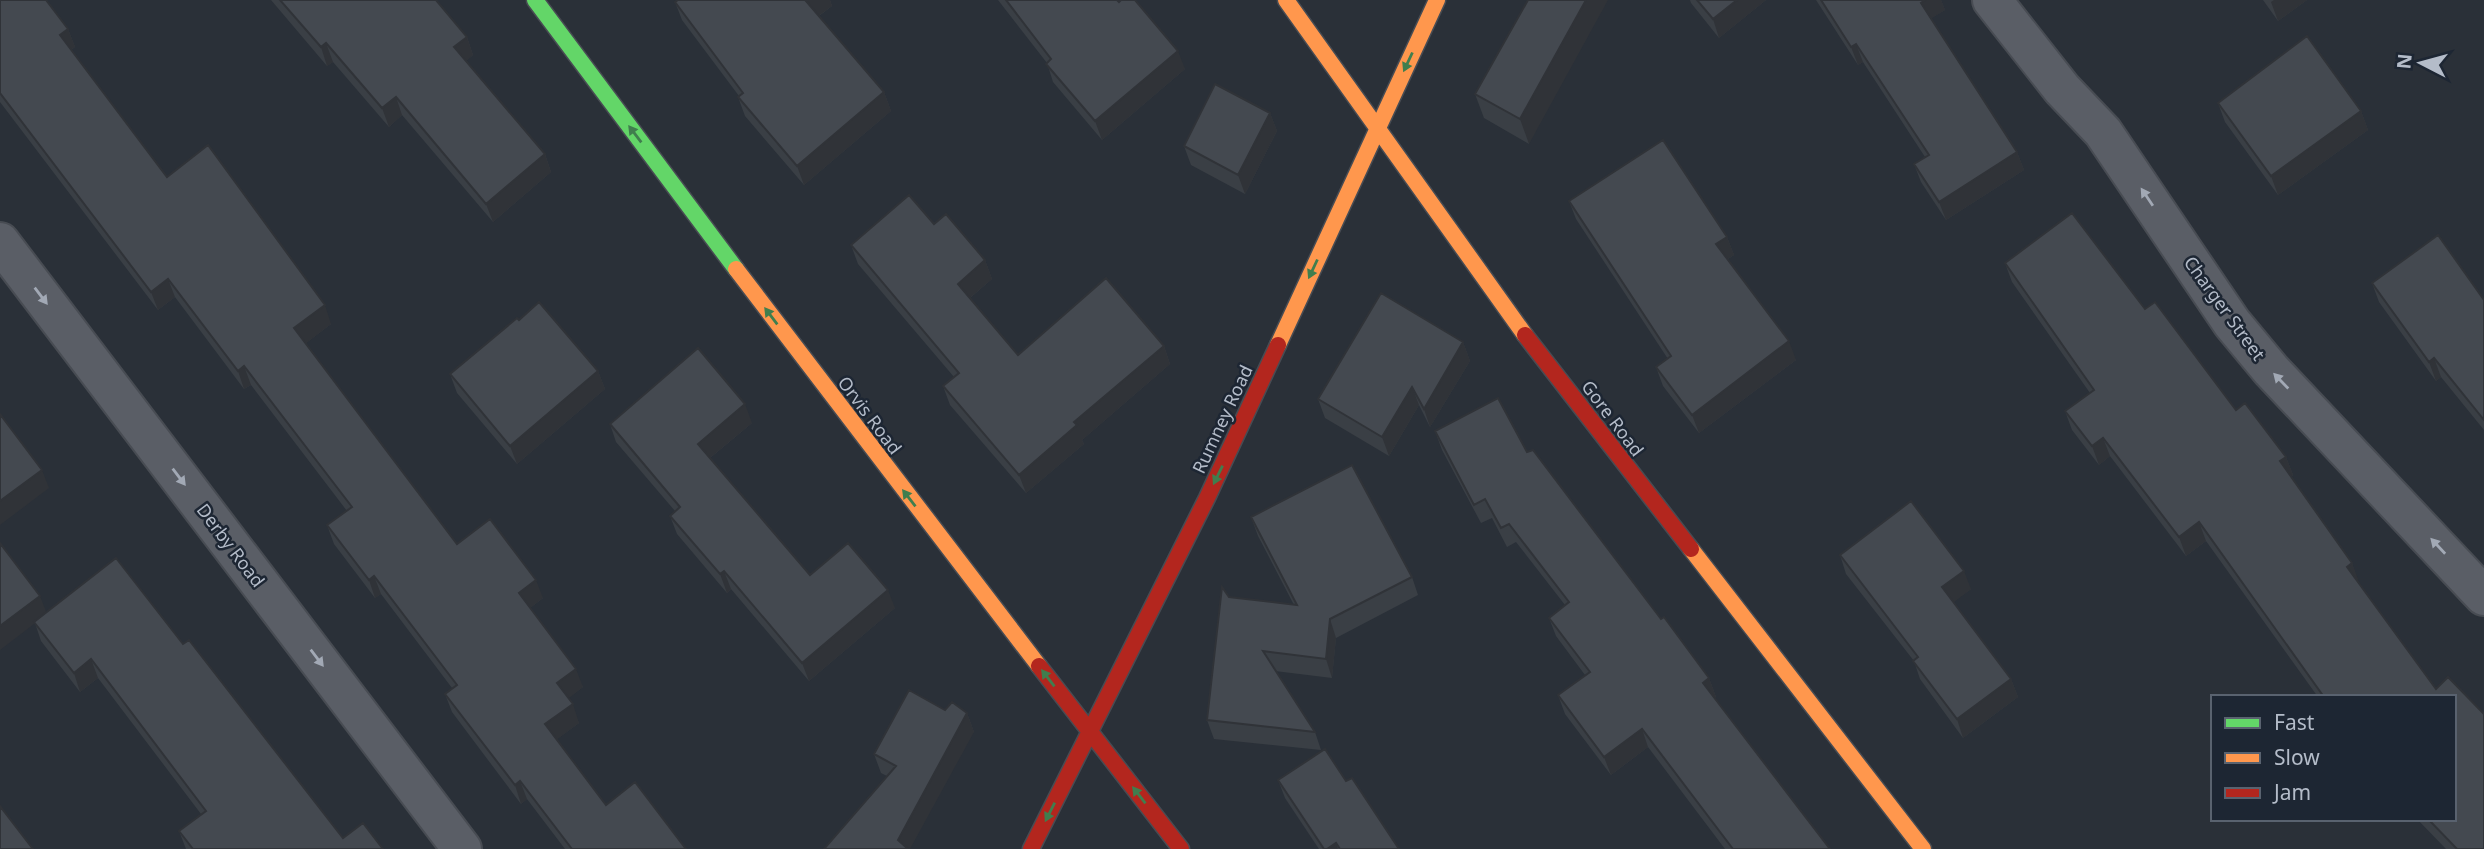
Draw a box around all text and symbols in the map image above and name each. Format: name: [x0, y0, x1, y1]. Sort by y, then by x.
north arrow: [2386, 28, 2456, 98]
one-way arrow: [1403, 52, 1414, 72]
text: N: [2390, 52, 2418, 70]
one-way arrow: [629, 125, 643, 143]
one-way arrow: [2140, 188, 2154, 206]
street label: Charger Street: [2179, 251, 2271, 365]
one-way arrow: [1307, 258, 1318, 279]
one-way arrow: [34, 287, 48, 305]
one-way arrow: [764, 308, 779, 326]
street label: Rumney Road: [1186, 361, 1258, 477]
street label: Orvis Road: [833, 371, 907, 459]
one-way arrow: [2273, 372, 2290, 389]
street label: Gore Road: [1577, 375, 1649, 461]
one-way arrow: [1212, 465, 1223, 485]
one-way arrow: [172, 468, 186, 486]
one-way arrow: [901, 489, 916, 507]
street label: Derby Road: [192, 498, 270, 592]
one-way arrow: [2430, 538, 2446, 555]
one-way arrow: [310, 649, 324, 667]
one-way arrow: [1041, 669, 1056, 687]
legend: [2211, 695, 2456, 821]
text: Fast: [2274, 708, 2315, 736]
text: Slow: [2274, 743, 2320, 771]
text: Jam: [2272, 778, 2311, 806]
one-way arrow: [1132, 786, 1146, 804]
one-way arrow: [1044, 802, 1055, 822]

